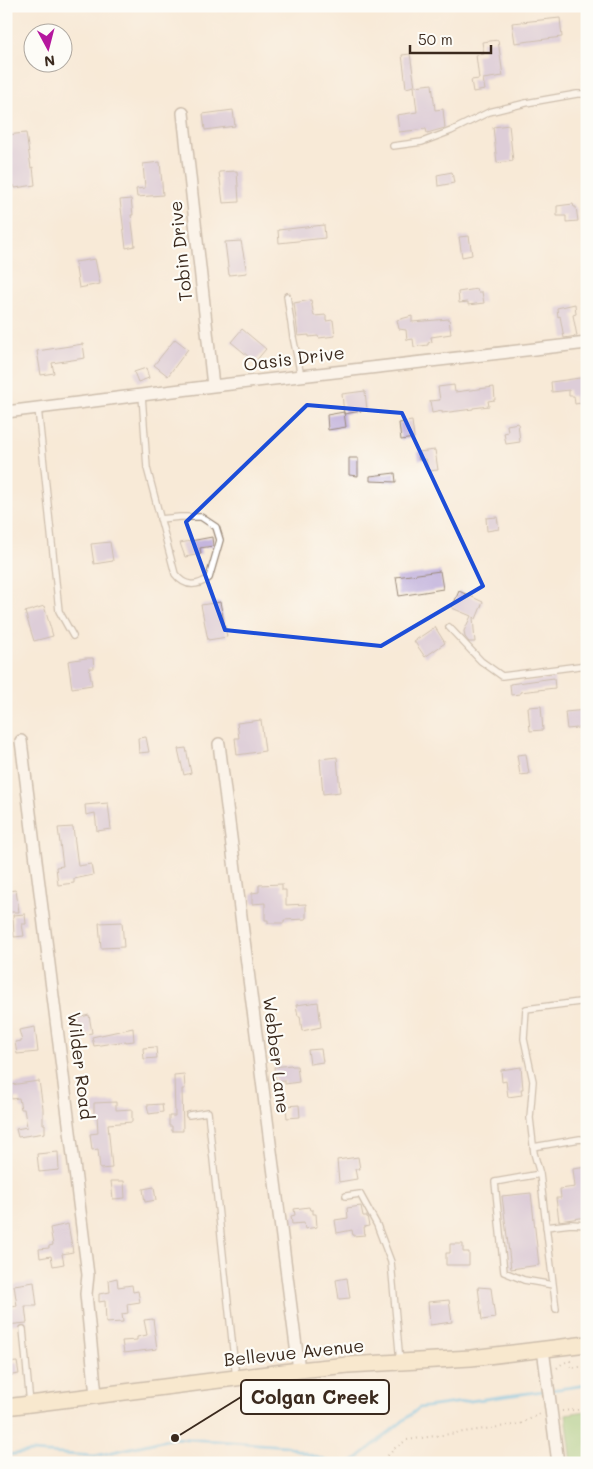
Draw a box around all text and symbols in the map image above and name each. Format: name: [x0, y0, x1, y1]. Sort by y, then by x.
north arrow: [22, 22, 72, 72]
scale bar: [410, 22, 492, 54]
text: 50 m: [418, 29, 453, 49]
text: N: [43, 51, 56, 71]
street label: Tobin Drive: [163, 200, 197, 303]
street label: Oasis Drive: [242, 340, 346, 376]
street label: Webber Lane: [258, 995, 296, 1115]
street label: Wilder Road: [62, 1011, 99, 1121]
street label: Bellevue Avenue: [222, 1333, 365, 1371]
callout: Colgan Creek: [241, 1380, 389, 1414]
text: Colgan Creek: [251, 1384, 379, 1409]

